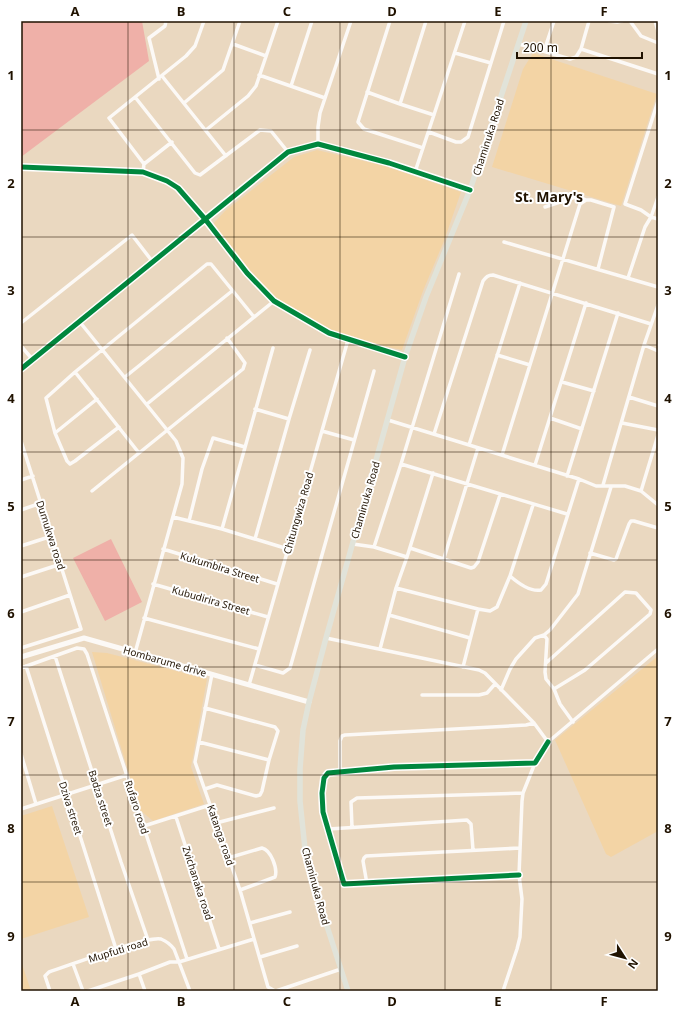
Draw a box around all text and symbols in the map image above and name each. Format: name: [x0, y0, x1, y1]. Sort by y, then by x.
text: A: [71, 2, 80, 20]
text: B: [177, 2, 185, 20]
text: C: [283, 2, 291, 20]
text: D: [387, 2, 397, 20]
text: E: [494, 2, 502, 20]
text: F: [600, 2, 608, 20]
scale bar: [517, 34, 642, 60]
text: 200 m: [523, 39, 558, 56]
text: 1: [7, 66, 15, 84]
text: 1: [664, 66, 672, 84]
street label: Chaminuka Road: [469, 97, 507, 177]
text: 2: [7, 174, 15, 192]
text: 2: [664, 174, 672, 192]
district label: St. Mary's: [515, 187, 583, 206]
text: 3: [7, 281, 15, 299]
text: 3: [664, 281, 672, 299]
text: 4: [7, 389, 15, 407]
text: 4: [664, 389, 672, 407]
street label: Chaminuka Road: [347, 460, 383, 540]
street label: Chitungwiza Road: [280, 470, 316, 556]
text: 5: [7, 497, 15, 515]
text: 5: [664, 497, 672, 515]
street label: Dumukwa road: [33, 499, 69, 571]
street label: Kukumbira Street: [179, 548, 262, 586]
street label: Kubudirira Street: [171, 582, 252, 618]
text: 6: [7, 604, 15, 622]
text: 6: [664, 604, 672, 622]
street label: Hombarume drive: [122, 642, 209, 680]
text: 7: [7, 712, 15, 730]
text: 7: [664, 712, 672, 730]
street label: Badza street: [85, 768, 117, 828]
street label: Rufaro road: [122, 778, 152, 836]
street label: Dziva street: [56, 780, 86, 837]
street label: Katanga road: [204, 803, 238, 867]
text: 8: [7, 819, 15, 837]
text: 8: [664, 819, 672, 837]
street label: Zvichanaka road: [179, 844, 217, 922]
street label: Chaminuka Road: [299, 846, 333, 926]
text: 9: [7, 927, 15, 945]
text: 9: [664, 927, 672, 945]
street label: Mupfuti road: [87, 934, 149, 966]
north arrow: [605, 938, 645, 978]
text: N: [625, 956, 642, 972]
text: A: [71, 992, 80, 1010]
text: B: [177, 992, 185, 1010]
text: C: [283, 992, 291, 1010]
text: D: [387, 992, 397, 1010]
text: E: [494, 992, 502, 1010]
text: F: [600, 992, 608, 1010]

